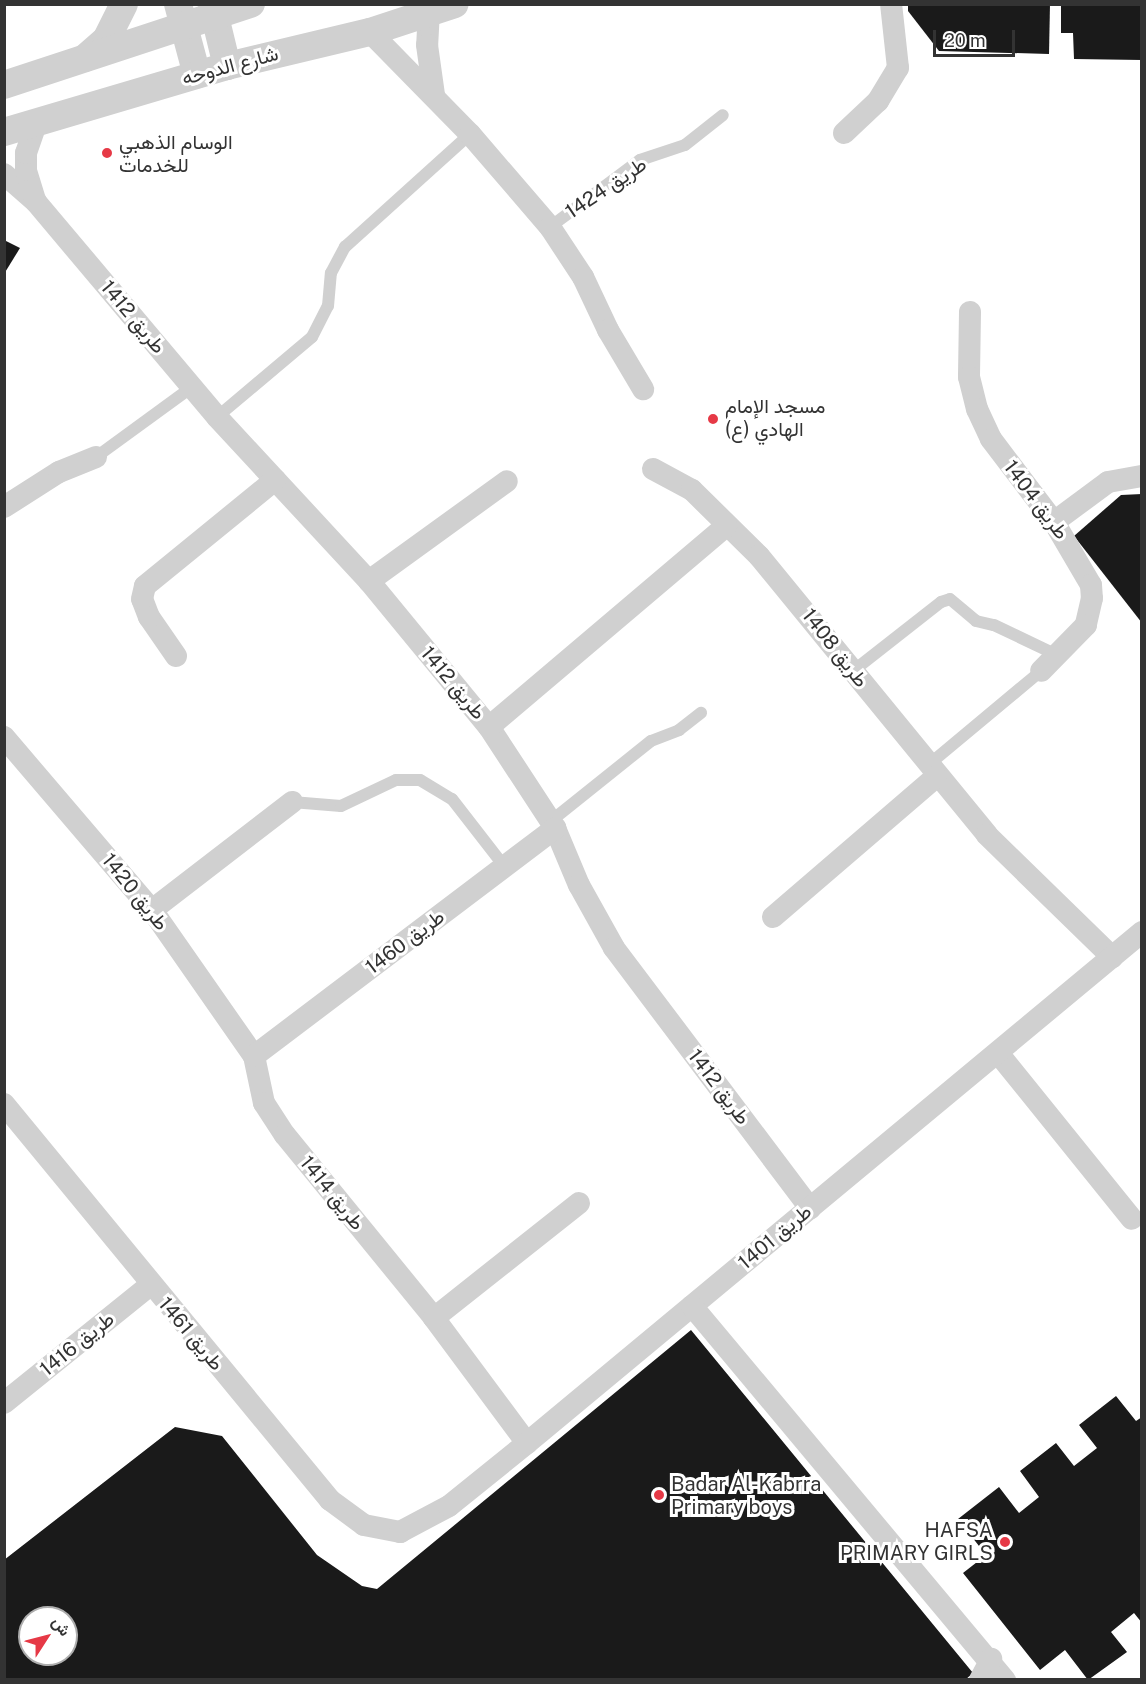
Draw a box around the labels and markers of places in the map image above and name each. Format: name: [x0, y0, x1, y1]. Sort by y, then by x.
place label: الوسام الذهبي للخدمات: [119, 130, 233, 177]
marker: الوسام الذهبي للخدمات: [100, 146, 114, 160]
place label: مسجد الإمام الهادي (ع): [725, 395, 825, 442]
marker: مسجد الإمام الهادي (ع): [706, 412, 720, 426]
place label: Badar Al-Kabrra Primary boys: [671, 1472, 821, 1519]
marker: Badar Al-Kabrra Primary boys: [652, 1488, 666, 1502]
place label: HAFSA PRIMARY GIRLS: [840, 1518, 993, 1565]
marker: HAFSA PRIMARY GIRLS: [998, 1535, 1012, 1549]

